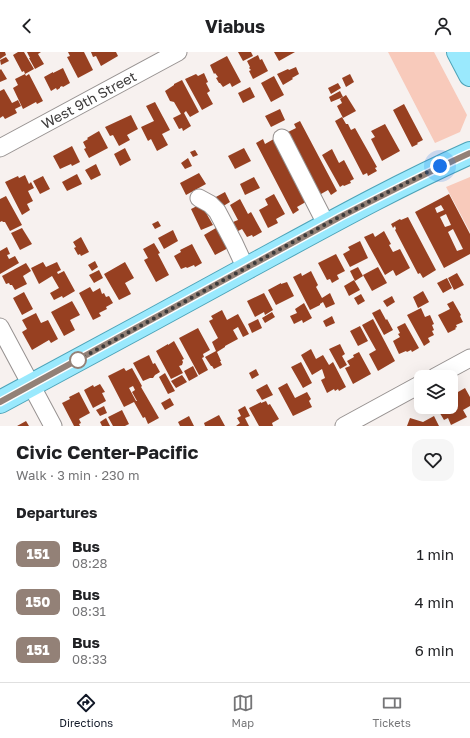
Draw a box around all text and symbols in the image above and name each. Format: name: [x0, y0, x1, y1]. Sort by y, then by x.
icon: back: [16, 15, 38, 37]
text: Viabus: [205, 15, 265, 37]
icon: person: [432, 15, 454, 37]
street label: West 9th Street: [38, 67, 139, 132]
your location: [430, 156, 450, 176]
unlabelled marker: [69, 351, 87, 369]
map controls: [414, 370, 458, 414]
button: layers: [414, 370, 458, 414]
button: heart: [412, 439, 454, 481]
text: Civic Center-Pacific: [16, 440, 198, 463]
text: Walk · 3 min · 230 m: [16, 467, 139, 483]
text: Departures: [16, 503, 97, 521]
text: Bus: [72, 537, 100, 555]
text: 151: [27, 545, 49, 562]
text: 1 min: [416, 545, 454, 563]
text: 08:28: [72, 555, 107, 571]
text: Bus: [72, 585, 100, 603]
text: 150: [26, 593, 50, 610]
text: 4 min: [415, 593, 454, 611]
text: 08:31: [72, 603, 106, 619]
text: Bus: [72, 633, 100, 651]
text: 151: [27, 641, 49, 658]
text: 6 min: [415, 641, 454, 659]
text: 08:33: [72, 651, 107, 667]
tab: Directions: [59, 692, 113, 729]
tab: Map: [231, 692, 254, 729]
tab: Tickets: [372, 692, 411, 729]

